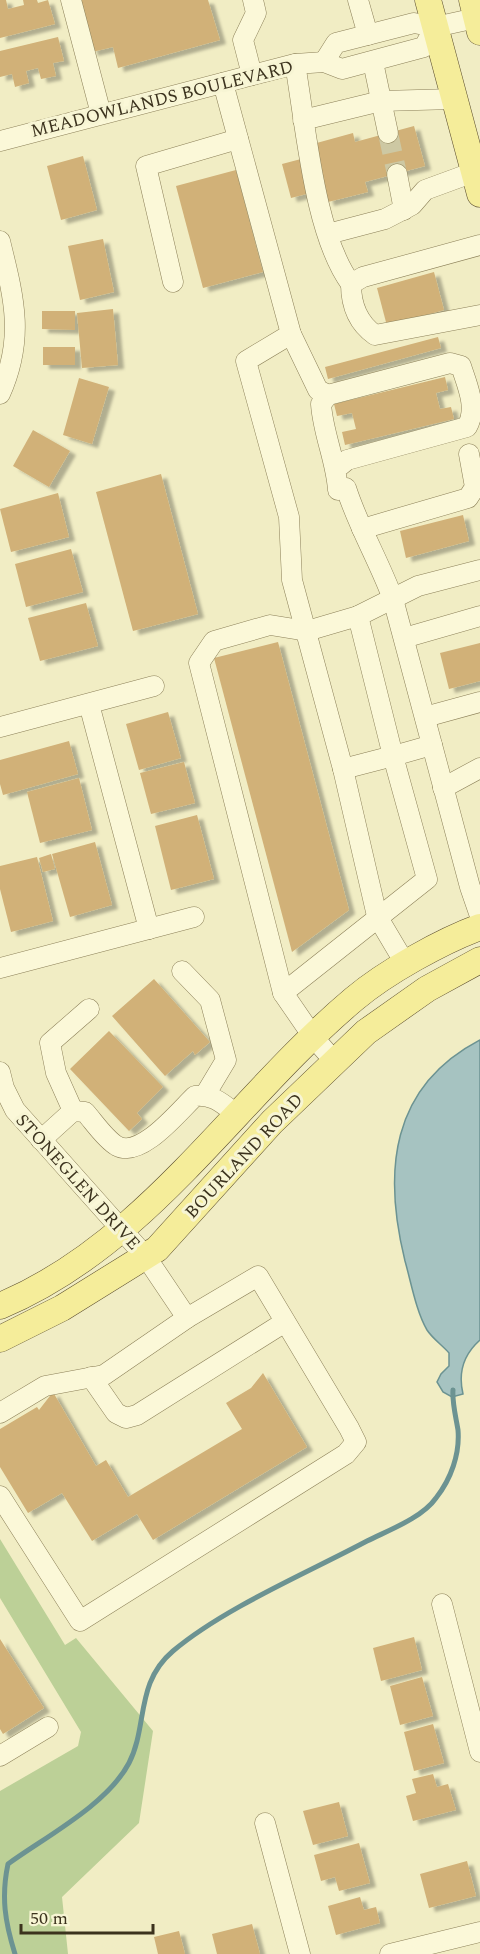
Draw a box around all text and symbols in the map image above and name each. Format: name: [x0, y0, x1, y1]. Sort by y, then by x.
street label: MEADOWLANDS BOULEVARD: [28, 53, 296, 145]
street label: BOURLAND ROAD: [178, 1087, 310, 1225]
street label: STONEGLEN DRIVE: [9, 1108, 147, 1256]
scale bar: [21, 1897, 153, 1935]
text: 50 m: [30, 1905, 68, 1932]

